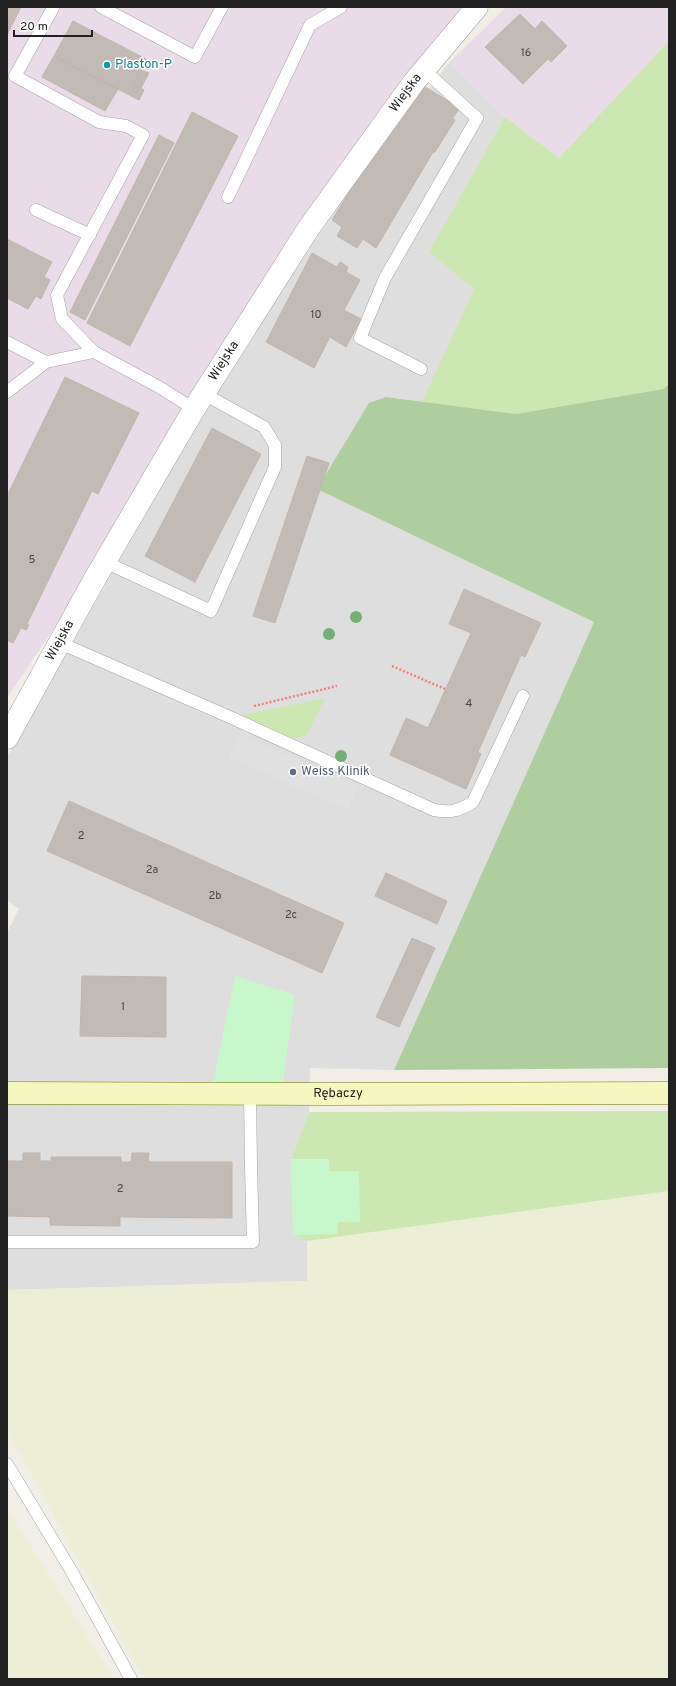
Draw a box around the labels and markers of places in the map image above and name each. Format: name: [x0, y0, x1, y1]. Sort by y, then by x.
place label: Plaston-P: [115, 57, 172, 73]
marker: Plaston-P: [102, 60, 112, 70]
place label: Weiss Klinik: [301, 764, 370, 780]
marker: Weiss Klinik: [288, 767, 298, 777]

